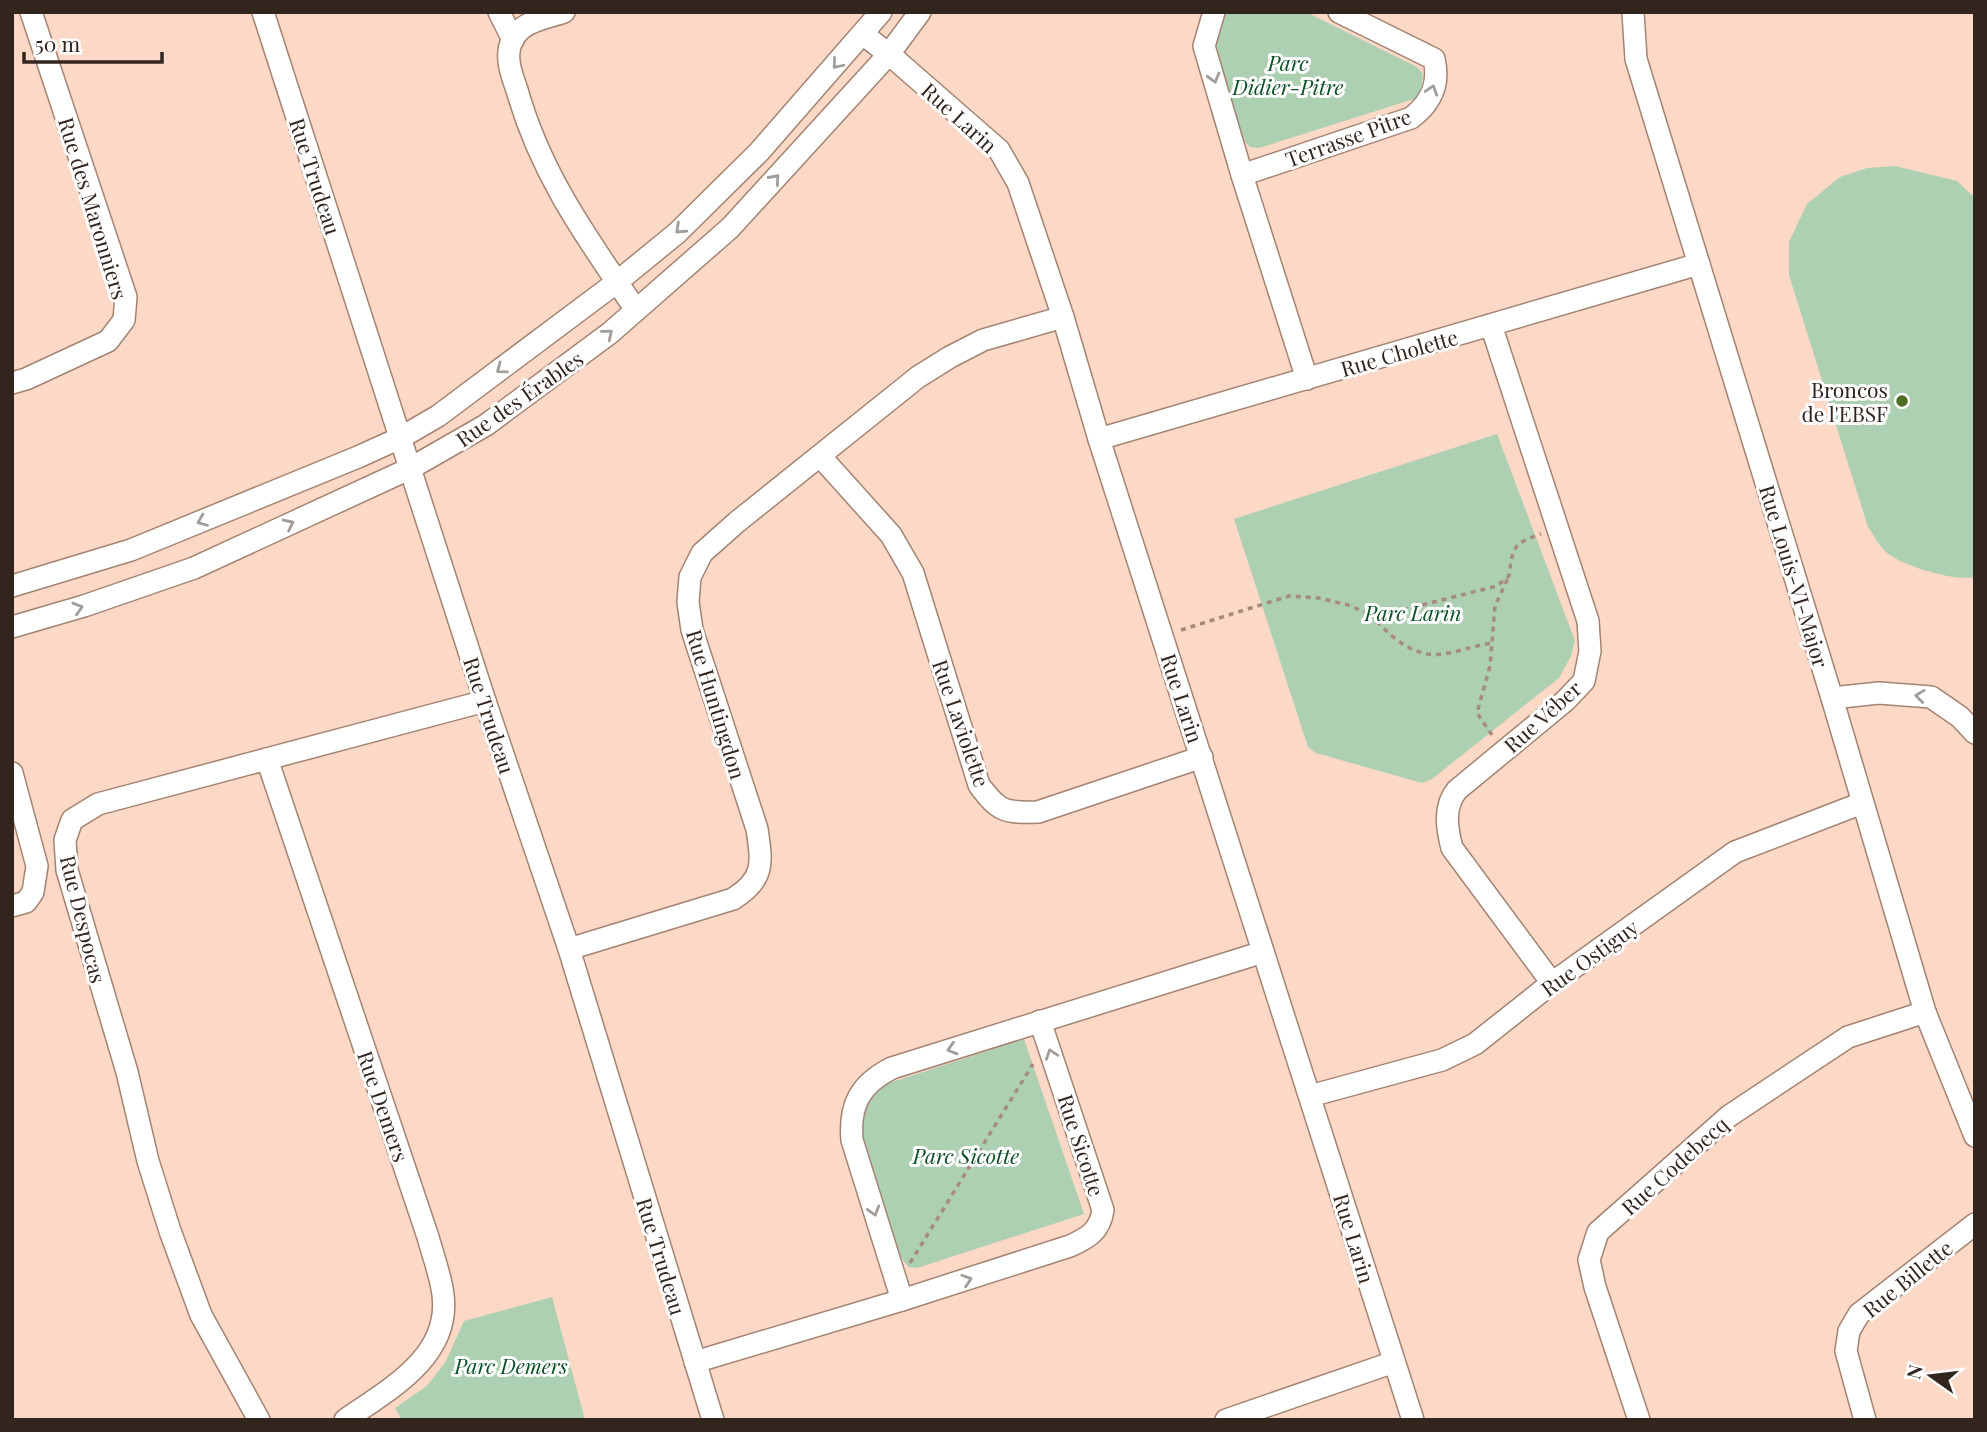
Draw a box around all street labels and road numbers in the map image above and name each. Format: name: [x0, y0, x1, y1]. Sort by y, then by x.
street label: Rue Larin: [916, 76, 1004, 159]
street label: Terrasse Pitre: [1281, 101, 1415, 173]
street label: Rue des Maronniers: [53, 114, 135, 302]
street label: Rue Trudeau: [284, 114, 348, 238]
street label: Rue Cholette: [1337, 322, 1461, 382]
street label: Rue des Érables: [450, 344, 588, 452]
street label: Rue Louis-VI-Major: [1754, 481, 1836, 671]
street label: Rue Huntingdon: [681, 626, 753, 783]
street label: Rue Larin: [1155, 650, 1211, 747]
street label: Rue Trudeau: [458, 653, 522, 777]
street label: Rue Laviolette: [927, 655, 997, 791]
street label: Rue Véber: [1497, 673, 1587, 758]
street label: Rue Despocas: [55, 852, 113, 986]
street label: Rue Ostiguy: [1535, 912, 1644, 1002]
street label: Rue Demers: [352, 1047, 416, 1165]
street label: Rue Sicotte: [1052, 1090, 1112, 1200]
street label: Rue Codebecq: [1614, 1109, 1734, 1221]
street label: Rue Larin: [1328, 1190, 1382, 1287]
street label: Rue Trudeau: [631, 1194, 693, 1318]
street label: Rue Billette: [1856, 1233, 1958, 1323]

